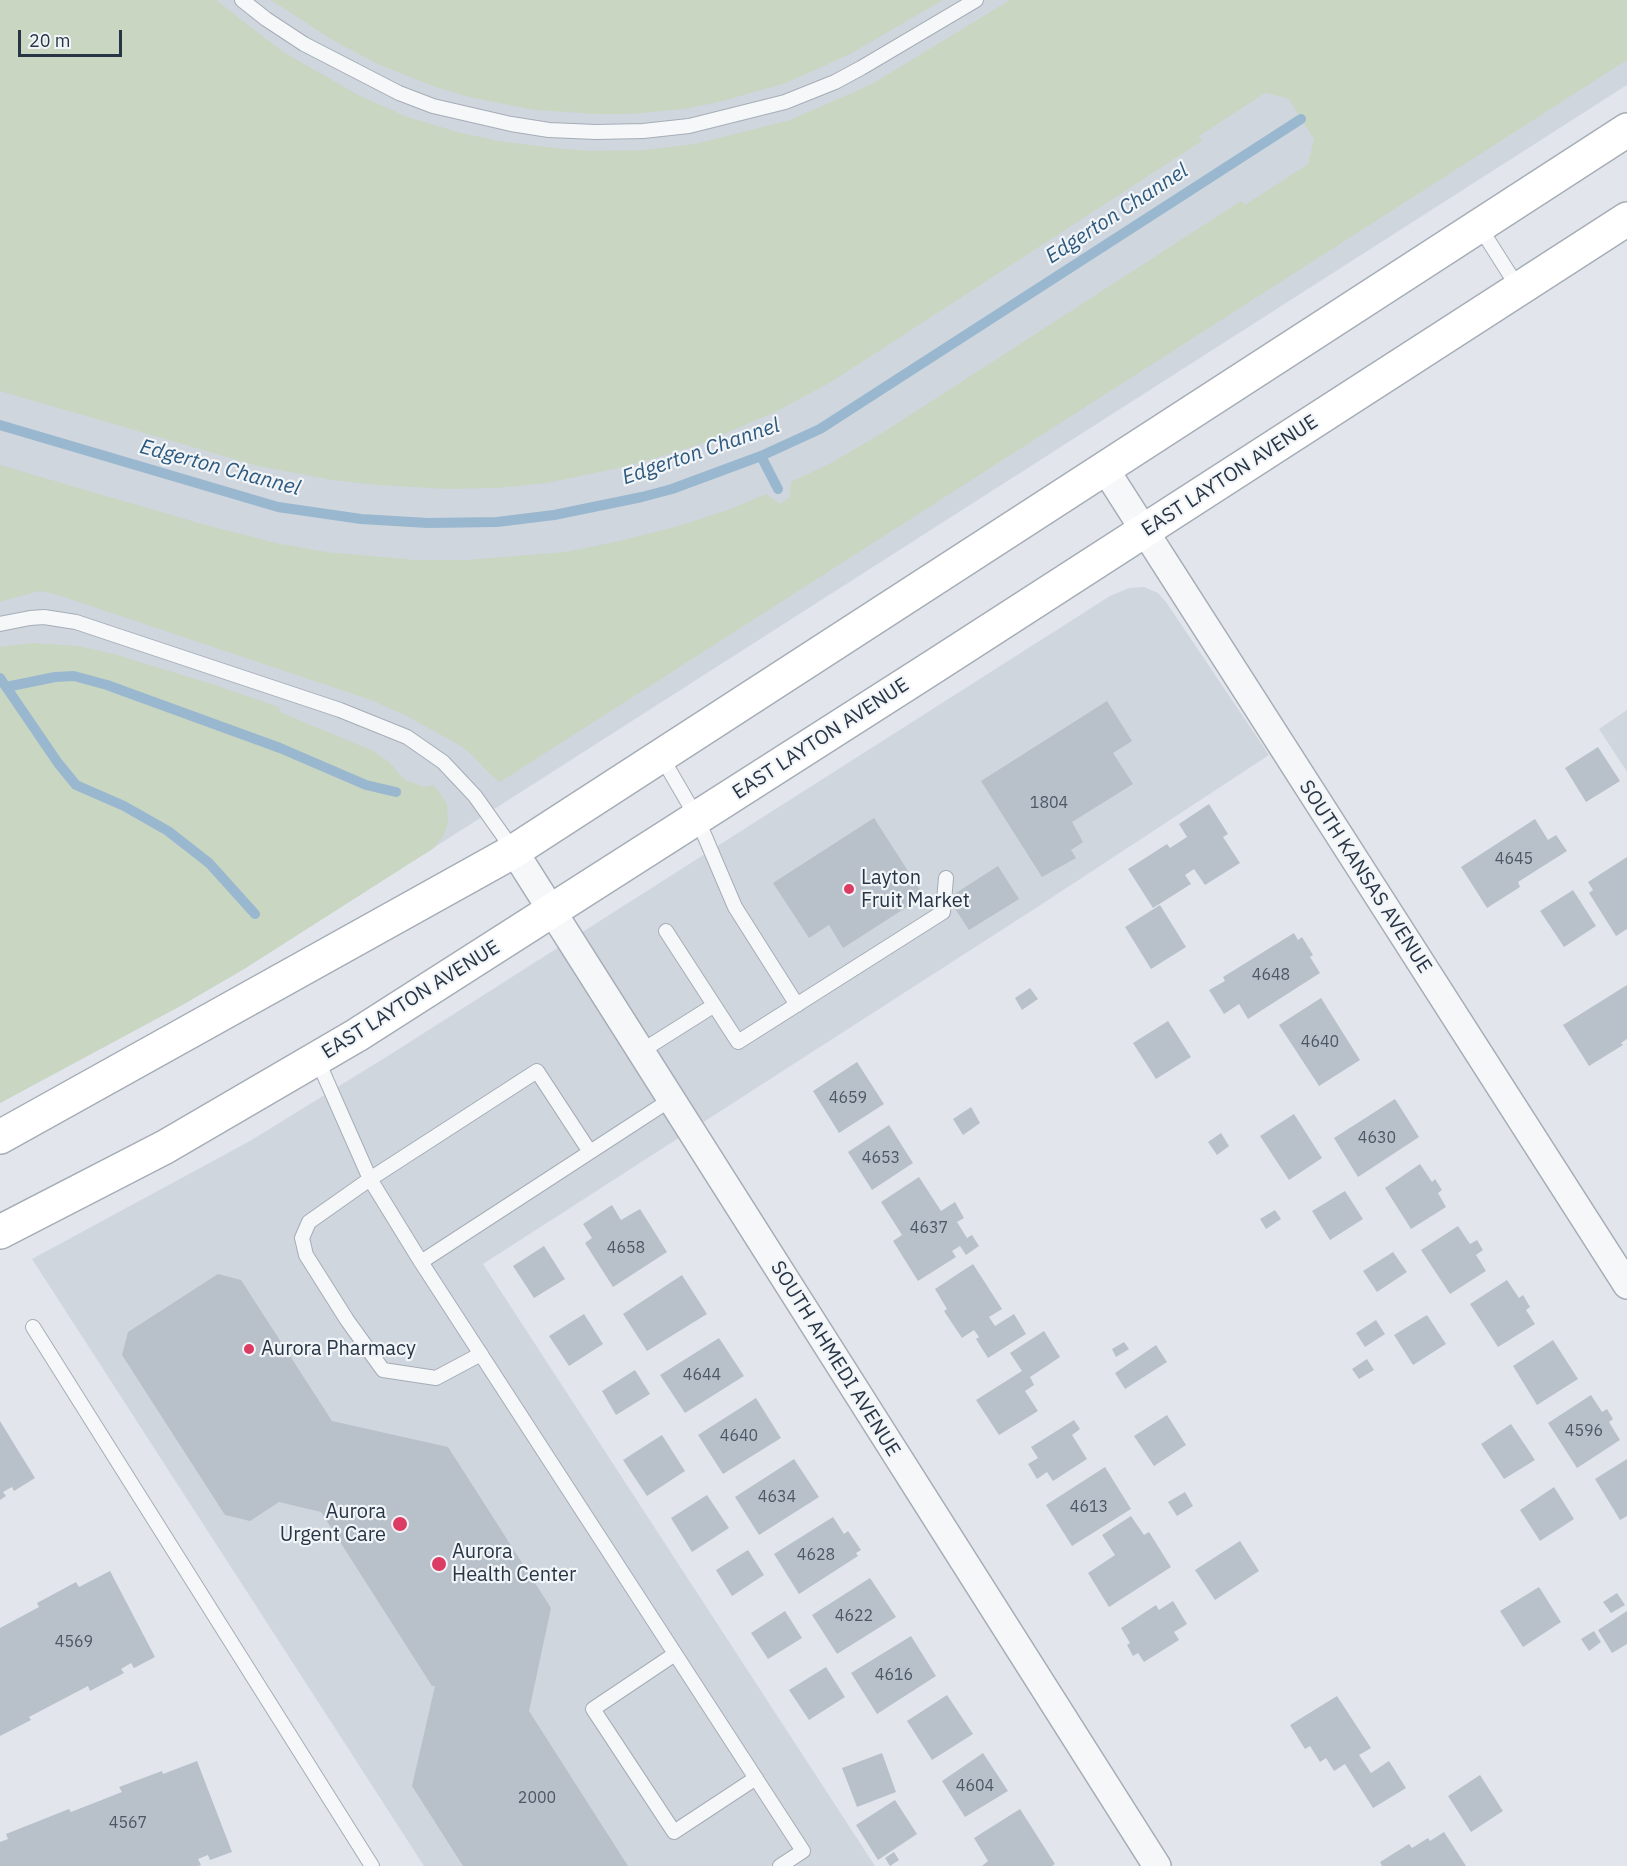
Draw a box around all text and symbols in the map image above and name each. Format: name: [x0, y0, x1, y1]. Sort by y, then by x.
scale bar: [21, 18, 124, 56]
text: 20 m: [29, 29, 71, 52]
water label: Edgerton Channel: [1041, 159, 1193, 269]
street label: EAST LAYTON AVENUE: [1137, 410, 1323, 542]
water label: Edgerton Channel: [619, 413, 783, 491]
water label: Edgerton Channel: [137, 435, 303, 501]
street label: EAST LAYTON AVENUE: [728, 673, 914, 805]
street label: SOUTH KANSAS AVENUE: [1294, 776, 1436, 978]
house number: 1804: [1030, 793, 1068, 813]
house number: 4645: [1495, 849, 1533, 869]
place label: Layton Fruit Market: [861, 866, 970, 913]
marker: Layton Fruit Market: [842, 882, 856, 896]
street label: EAST LAYTON AVENUE: [318, 935, 504, 1065]
house number: 4648: [1252, 965, 1290, 985]
house number: 4640: [1301, 1032, 1339, 1052]
house number: 4659: [829, 1088, 867, 1108]
house number: 4630: [1358, 1128, 1396, 1148]
house number: 4653: [862, 1148, 900, 1168]
house number: 4637: [910, 1218, 948, 1238]
house number: 4658: [607, 1238, 645, 1258]
street label: SOUTH AHMEDI AVENUE: [765, 1257, 905, 1461]
place label: Aurora Pharmacy: [261, 1337, 416, 1361]
marker: Aurora Pharmacy: [242, 1342, 256, 1356]
house number: 4644: [683, 1365, 721, 1385]
house number: 4596: [1565, 1421, 1603, 1441]
house number: 4640: [720, 1426, 758, 1446]
house number: 4634: [758, 1487, 796, 1507]
house number: 4613: [1070, 1497, 1108, 1517]
place label: Aurora Urgent Care: [280, 1500, 386, 1547]
marker: Aurora Urgent Care: [391, 1515, 409, 1533]
place label: Aurora Health Center: [452, 1540, 576, 1587]
house number: 4628: [797, 1545, 835, 1565]
marker: Aurora Health Center: [430, 1555, 448, 1573]
house number: 4622: [835, 1606, 873, 1626]
house number: 4569: [55, 1632, 93, 1652]
house number: 4616: [875, 1665, 913, 1685]
house number: 4604: [956, 1776, 994, 1796]
house number: 2000: [518, 1788, 556, 1808]
house number: 4567: [109, 1813, 147, 1833]

